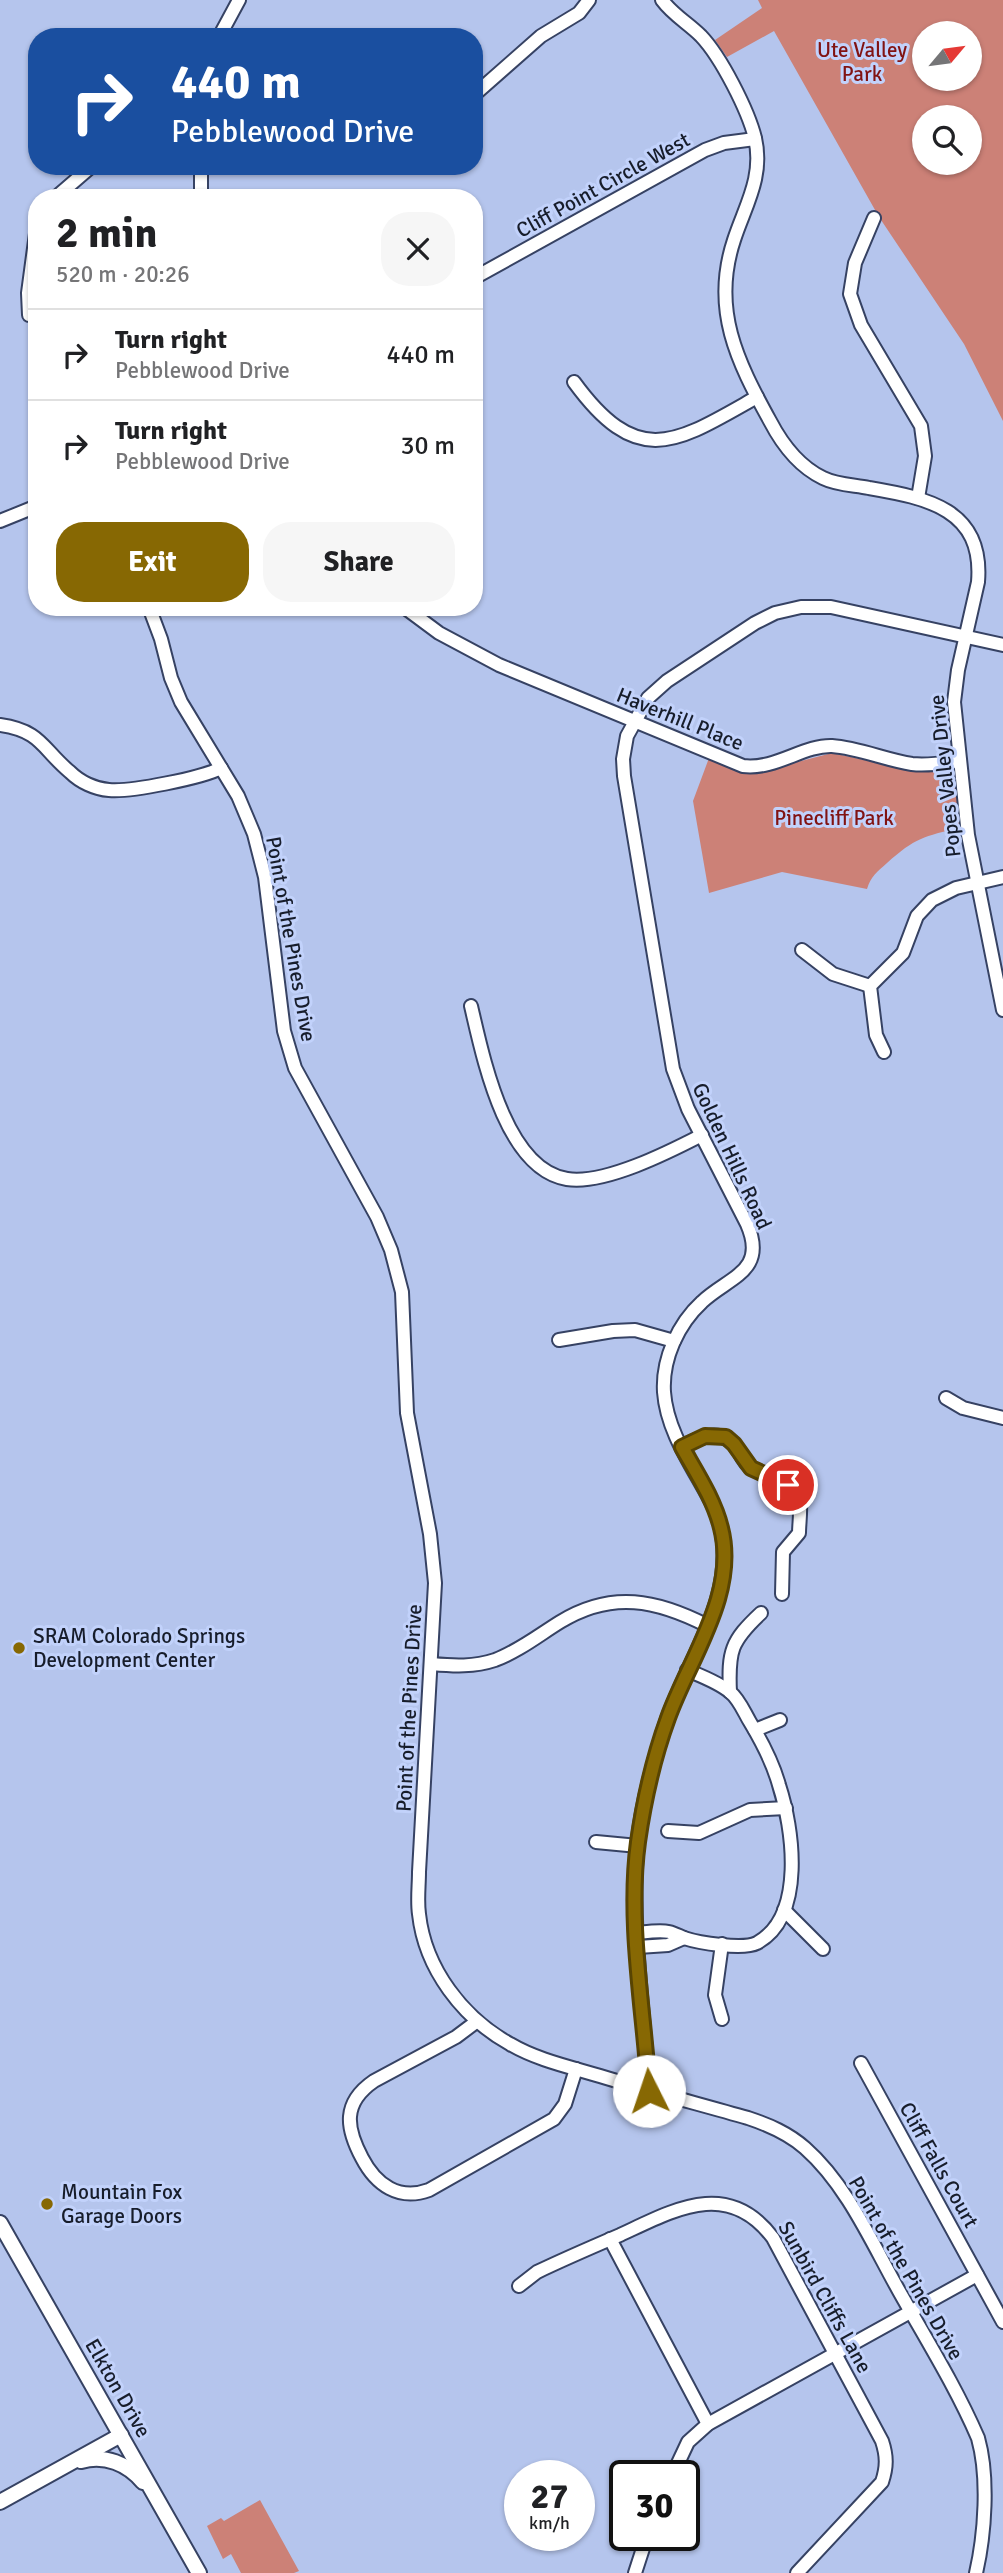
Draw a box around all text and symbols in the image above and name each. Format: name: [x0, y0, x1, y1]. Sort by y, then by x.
north arrow: [912, 21, 982, 91]
map controls: [912, 21, 982, 175]
park label: Ute Valley Park: [817, 37, 907, 87]
text: 440 m: [171, 52, 301, 112]
icon: right: [56, 56, 147, 147]
button: search: [912, 105, 982, 175]
text: Pebblewood Drive: [171, 112, 414, 151]
street label: Cliff Point Circle West: [512, 126, 694, 244]
text: 2 min: [56, 208, 157, 259]
button: close: [381, 212, 455, 286]
text: 520 m · 20:26: [56, 260, 190, 289]
text: Turn right: [115, 324, 227, 356]
icon: right: [56, 336, 94, 374]
text: 440 m: [386, 339, 455, 371]
text: Pebblewood Drive: [115, 356, 290, 385]
text: Turn right: [115, 415, 227, 447]
icon: right: [56, 427, 94, 465]
text: 30 m: [400, 430, 455, 462]
text: Pebblewood Drive: [115, 447, 290, 476]
button: Exit: [56, 522, 249, 602]
button: Share: [263, 522, 455, 602]
street label: Haverhill Place: [613, 682, 747, 756]
street label: Popes Valley Drive: [924, 694, 966, 858]
park label: Pinecliff Park: [774, 805, 894, 831]
street label: Point of the Pines Drive: [260, 834, 322, 1044]
street label: Golden Hills Road: [687, 1079, 777, 1233]
pin: [758, 1455, 818, 1515]
icon: arrive: [769, 1466, 807, 1504]
street label: Point of the Pines Drive: [391, 1603, 427, 1813]
place label: SRAM Colorado Springs Development Center: [33, 1623, 245, 1673]
marker: SRAM Colorado Springs Development Center: [11, 1640, 27, 1656]
position arrow: [612, 2054, 686, 2128]
street label: Cliff Falls Court: [894, 2098, 984, 2232]
street label: Point of the Pines Drive: [843, 2171, 969, 2365]
place label: Mountain Fox Garage Doors: [61, 2179, 183, 2229]
marker: Mountain Fox Garage Doors: [39, 2196, 55, 2212]
street label: Sunbird Cliffs Lane: [773, 2217, 877, 2377]
street label: Elkton Drive: [79, 2334, 157, 2442]
speed limit sign: 30: [609, 2460, 700, 2551]
text: 27: [531, 2475, 568, 2518]
text: km/h: [529, 2512, 570, 2534]

